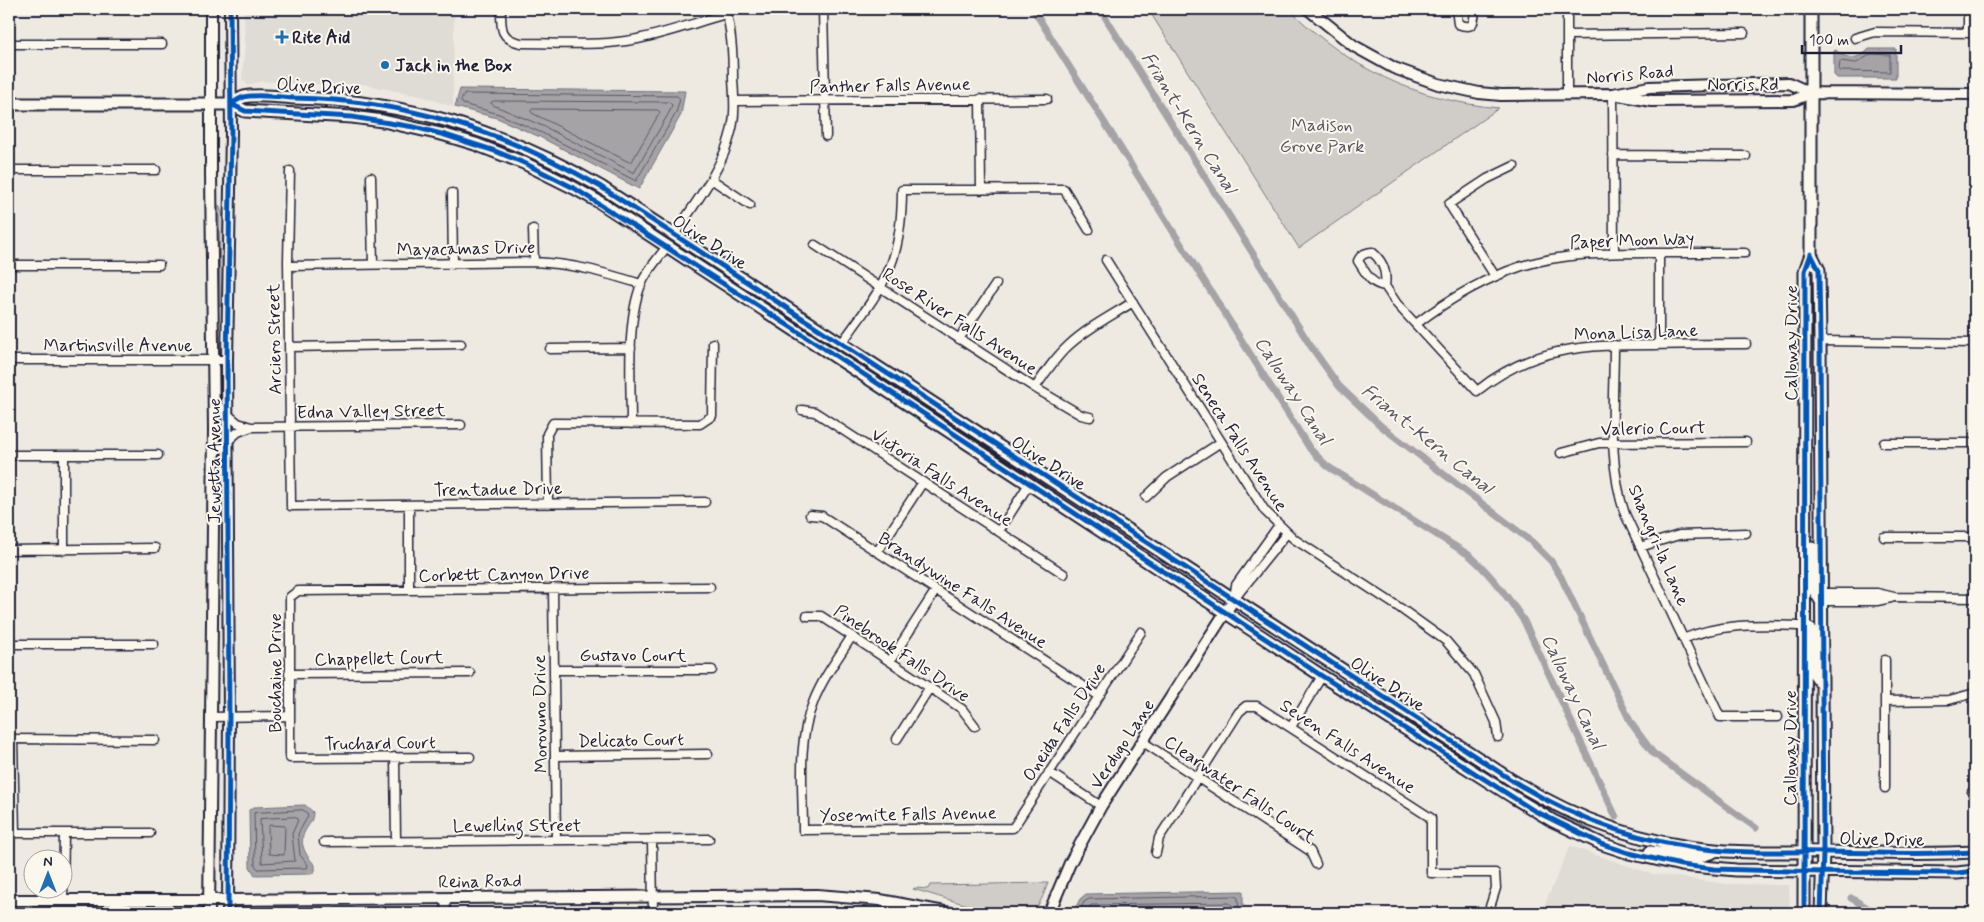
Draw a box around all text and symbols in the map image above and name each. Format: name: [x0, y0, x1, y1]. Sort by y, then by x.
scale bar: [1802, 22, 1900, 54]
place label: Rite Aid: [292, 26, 350, 50]
marker: Rite Aid: [276, 31, 288, 43]
text: 100 m: [1809, 31, 1849, 51]
water label: Friant-Kern Canal: [1135, 47, 1244, 201]
place label: Jack in the Box: [395, 54, 512, 78]
marker: Jack in the Box: [379, 59, 391, 71]
street label: Norris Road: [1585, 59, 1675, 91]
street label: Olive Drive: [276, 73, 362, 101]
street label: Panther Falls Avenue: [809, 73, 971, 99]
street label: Norris Rd: [1707, 73, 1779, 97]
park label: Madison Grove Park: [1280, 114, 1364, 159]
street label: Olive Drive: [667, 210, 752, 276]
street label: Paper Moon Way: [1569, 227, 1695, 255]
street label: Mayacamas Drive: [397, 236, 535, 262]
street label: Rose River Falls Avenue: [877, 263, 1042, 381]
street label: Arciero Street: [262, 283, 288, 395]
street label: Calloway Drive: [1780, 285, 1804, 401]
street label: Mona Lisa Lane: [1573, 319, 1699, 347]
water label: Calloway Canal: [1248, 332, 1338, 451]
street label: Martinsville Avenue: [44, 334, 192, 358]
street label: Seneca Falls Avenue: [1185, 369, 1293, 516]
water label: Friant-Kern Canal: [1356, 378, 1500, 502]
street label: Jewetta Avenue: [203, 398, 227, 524]
street label: Edna Valley Street: [296, 399, 446, 425]
street label: Valerio Court: [1600, 416, 1706, 442]
street label: Victoria Falls Avenue: [866, 423, 1017, 533]
street label: Olive Drive: [1006, 431, 1091, 497]
street label: Trentadue Drive: [434, 477, 563, 503]
street label: Shangri-la Lane: [1622, 481, 1694, 610]
street label: Brandywine Falls Avenue: [873, 527, 1052, 655]
street label: Corbett Canyon Drive: [418, 562, 590, 588]
street label: Pinebrook Falls Drive: [829, 599, 974, 708]
street label: Bouchaine Drive: [264, 613, 288, 733]
water label: Calloway Canal: [1535, 630, 1611, 754]
street label: Gustavo Court: [580, 644, 687, 668]
street label: Chappellet Court: [314, 646, 444, 672]
street label: Olive Drive: [1345, 652, 1430, 718]
street label: Morovuno Drive: [528, 654, 554, 773]
street label: Oneida Falls Drive: [1018, 659, 1112, 786]
street label: Calloway Drive: [1779, 690, 1803, 806]
street label: Seven Falls Avenue: [1275, 694, 1420, 800]
street label: Verdugo Lane: [1085, 695, 1161, 794]
street label: Delicato Court: [578, 728, 685, 754]
street label: Clearwater Falls Court: [1159, 730, 1320, 850]
street label: Truchard Court: [324, 731, 436, 757]
street label: Yosemite Falls Avenue: [819, 801, 997, 829]
street label: Lewelling Street: [453, 814, 581, 840]
street label: Olive Drive: [1839, 827, 1925, 853]
north arrow: [22, 850, 72, 900]
text: N: [43, 853, 53, 871]
street label: Reina Road: [438, 869, 522, 895]

